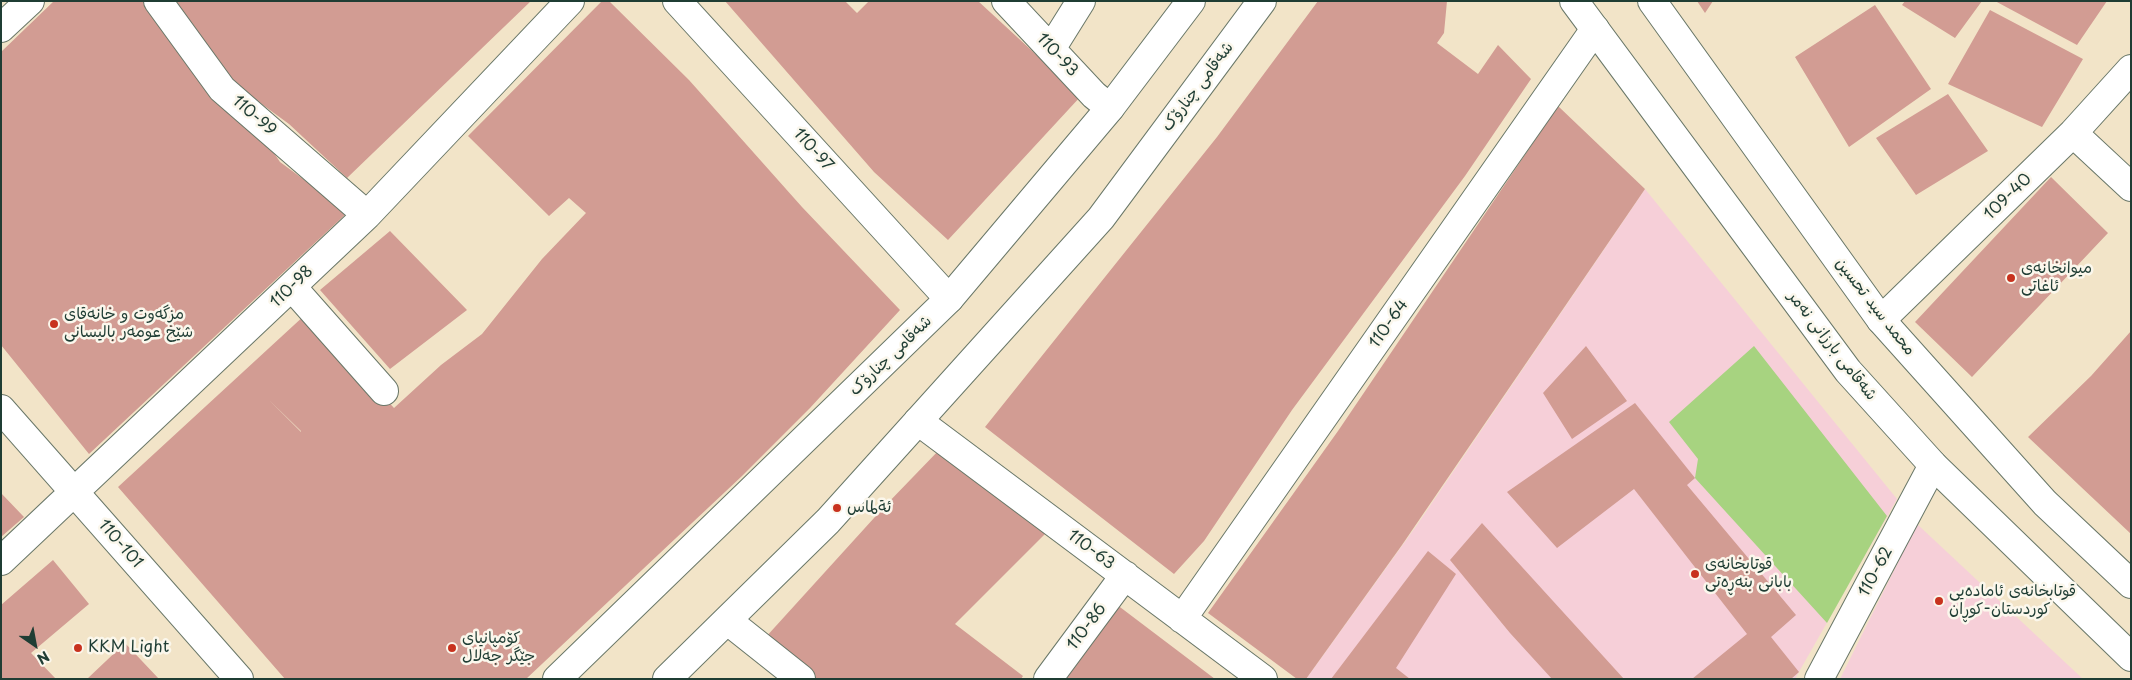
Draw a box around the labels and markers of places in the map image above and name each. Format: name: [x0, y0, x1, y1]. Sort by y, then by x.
place label: میوانخانەی ئاغاتی: [2021, 259, 2092, 297]
marker: میوانخانەی ئاغاتی: [2005, 272, 2017, 284]
place label: مزگەوت و خانەقای شێخ عومەر بالیسانی: [64, 305, 193, 343]
marker: مزگەوت و خانەقای شێخ عومەر بالیسانی: [48, 318, 60, 330]
place label: ئةلماس: [847, 498, 891, 518]
marker: ئةلماس: [831, 502, 843, 514]
place label: قوتابخانەی بابانی بنەڕەتی: [1705, 555, 1792, 593]
marker: قوتابخانەی بابانی بنەڕەتی: [1689, 568, 1701, 580]
place label: قوتابخانەی ئامادەیی کوردستان-کوڕان: [1949, 582, 2076, 620]
marker: قوتابخانەی ئامادەیی کوردستان-کوڕان: [1933, 595, 1945, 607]
place label: کۆمپانیای جێگر جەلال: [462, 629, 535, 667]
place label: KKM Light: [88, 638, 169, 658]
marker: KKM Light: [72, 642, 84, 654]
marker: کۆمپانیای جێگر جەلال: [446, 642, 458, 654]

